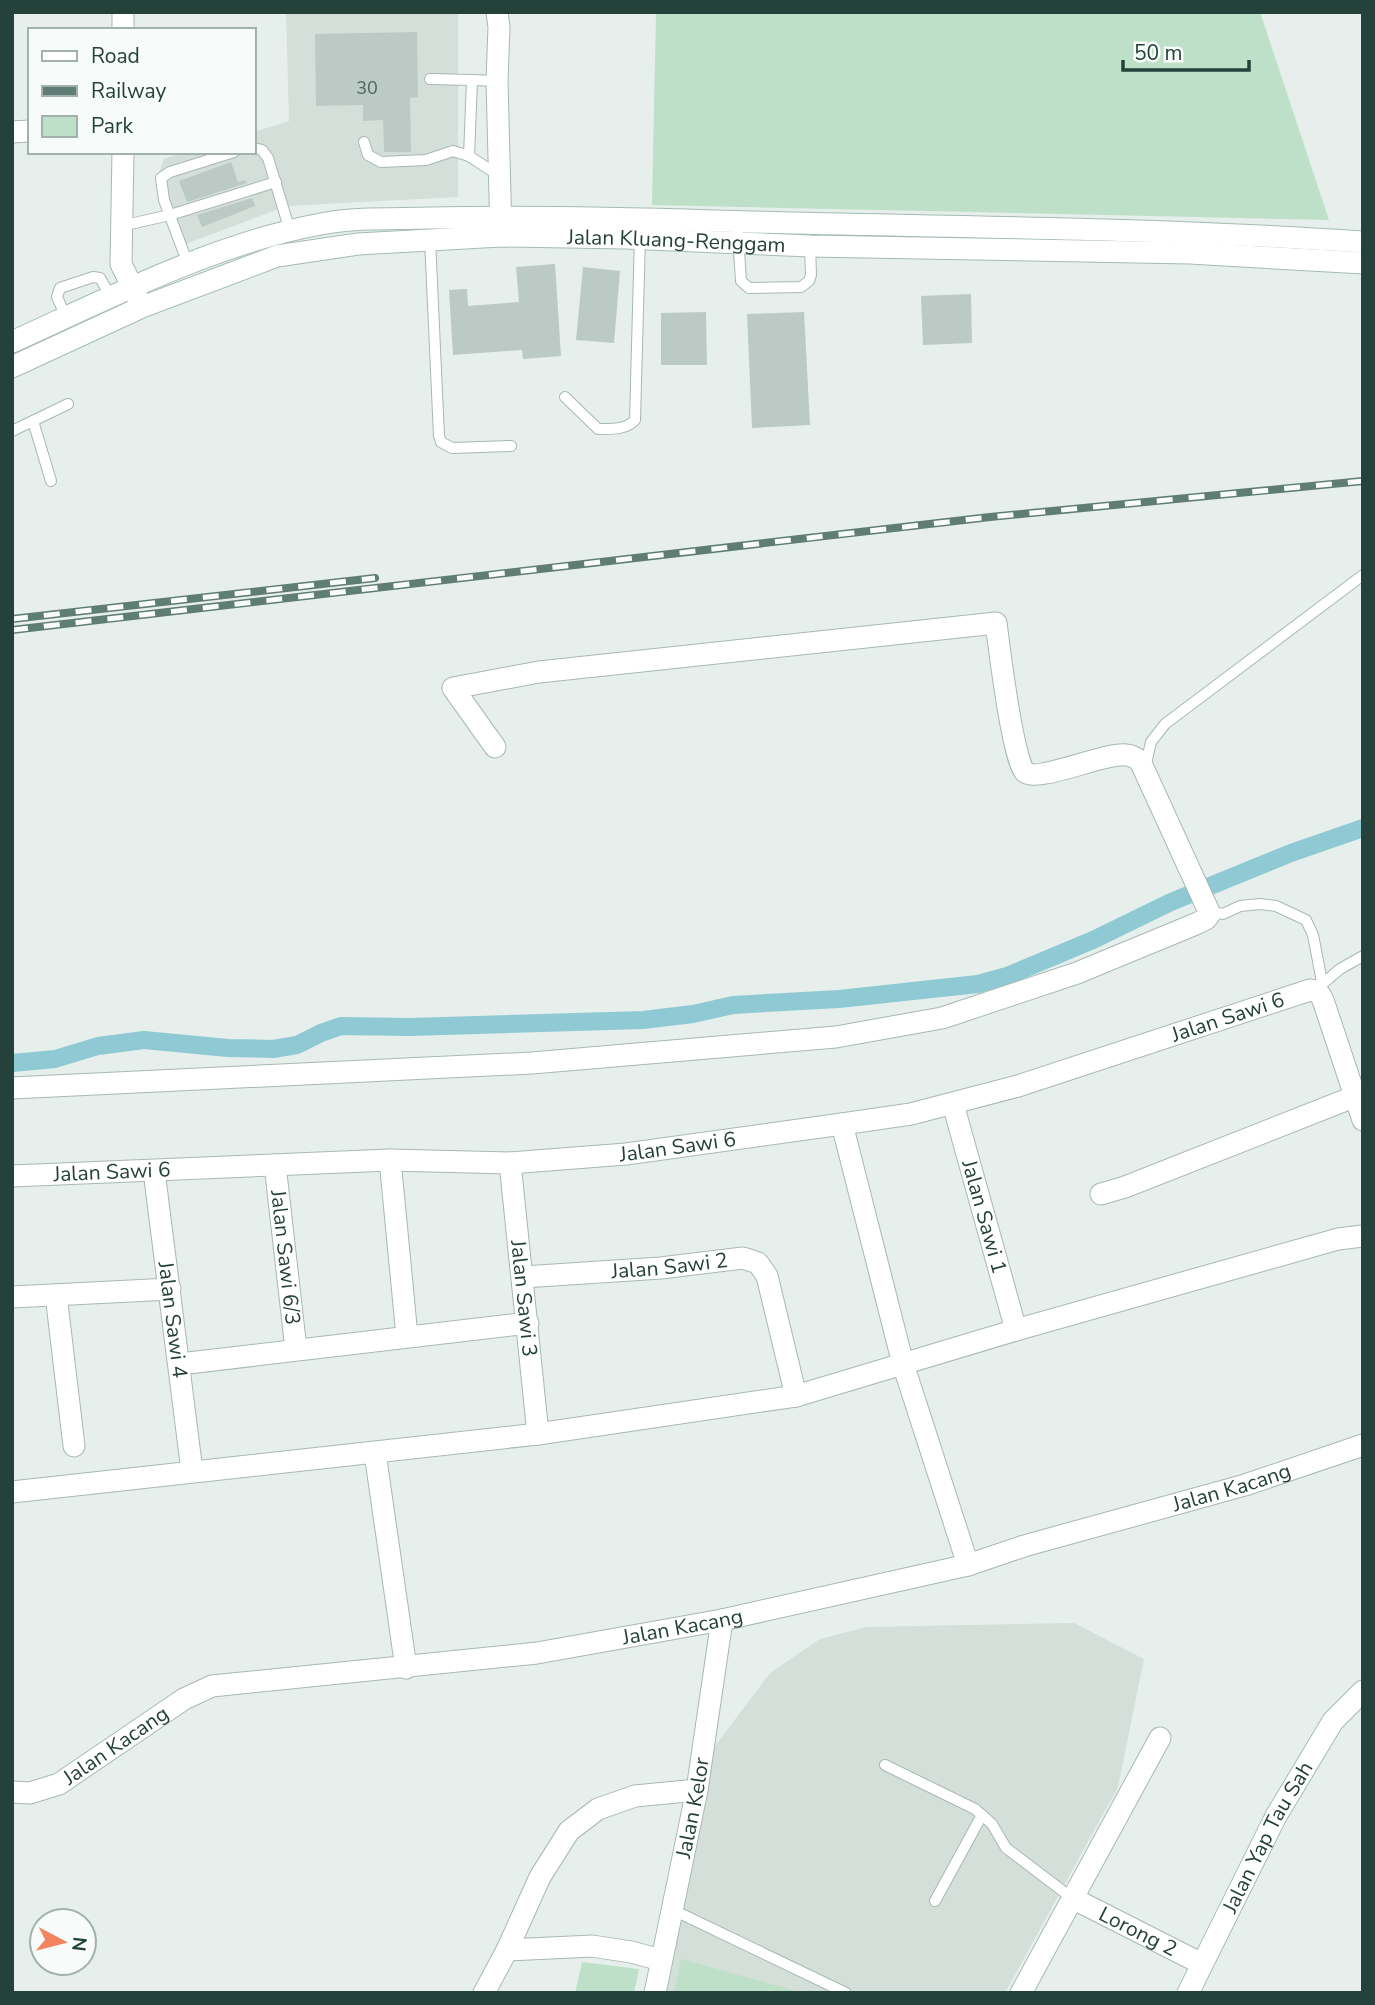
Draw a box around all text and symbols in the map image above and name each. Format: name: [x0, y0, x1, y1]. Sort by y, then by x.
legend: [28, 28, 256, 154]
scale bar: [1123, 28, 1249, 72]
text: 50 m: [1134, 39, 1183, 67]
text: Road: [91, 42, 140, 70]
house number: 30: [356, 76, 378, 100]
text: Railway: [91, 77, 166, 105]
text: Park: [91, 112, 133, 140]
street label: Jalan Kluang-Renggam: [566, 223, 786, 259]
street label: Jalan Sawi 6: [1167, 985, 1288, 1049]
street label: Jalan Sawi 6: [618, 1125, 738, 1169]
street label: Jalan Sawi 6: [52, 1155, 171, 1188]
street label: Jalan Sawi 1: [955, 1156, 1014, 1277]
street label: Jalan Sawi 6/3: [264, 1187, 307, 1326]
street label: Jalan Sawi 3: [504, 1238, 544, 1358]
street label: Jalan Sawi 2: [609, 1246, 729, 1285]
street label: Jalan Sawi 4: [151, 1259, 194, 1380]
street label: Jalan Kacang: [1169, 1456, 1294, 1519]
street label: Jalan Kacang: [619, 1602, 746, 1652]
street label: Jalan Kacang: [57, 1700, 174, 1792]
street label: Jalan Kelor: [669, 1755, 716, 1862]
street label: Jalan Yap Tau Sah: [1216, 1756, 1319, 1919]
street label: Lorong 2: [1094, 1900, 1182, 1963]
north arrow: [28, 1907, 98, 1977]
text: N: [65, 1935, 93, 1953]

